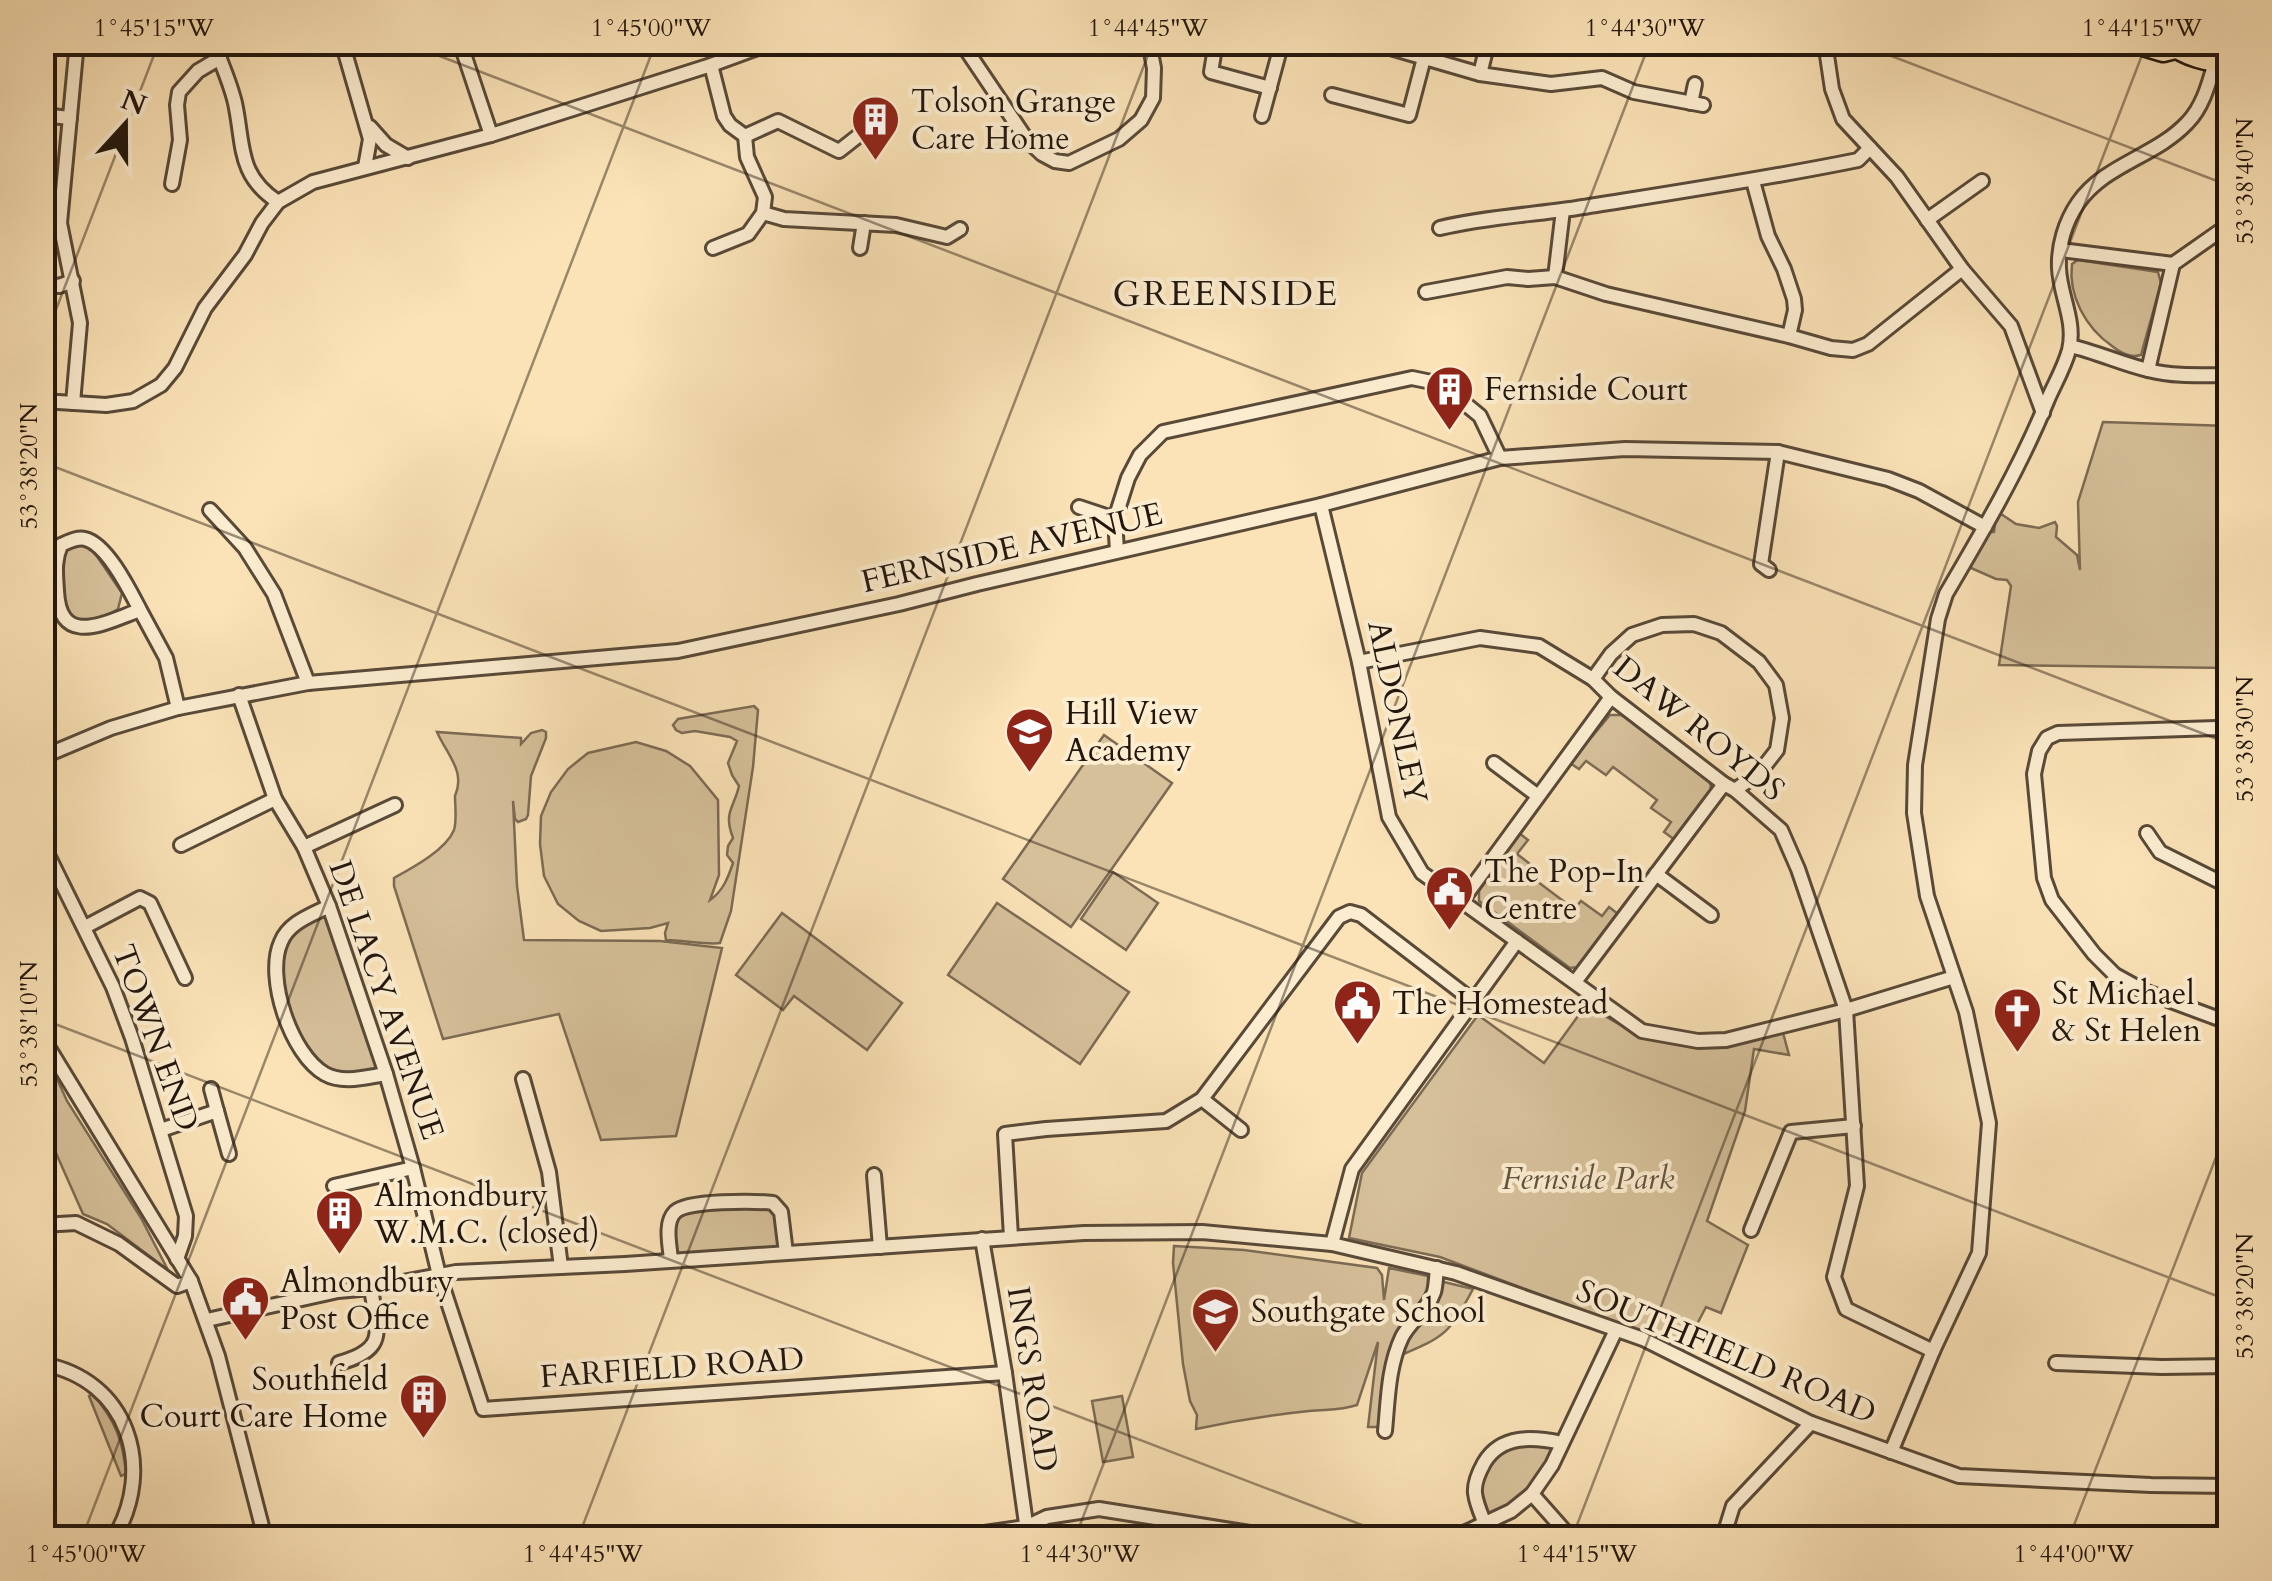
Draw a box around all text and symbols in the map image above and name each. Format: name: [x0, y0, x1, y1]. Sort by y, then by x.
text: 1°45'15"W: [94, 11, 215, 45]
text: 1°45'00"W: [591, 11, 712, 45]
text: 1°44'45"W: [1088, 11, 1209, 45]
text: 1°44'30"W: [1585, 11, 1706, 45]
text: 1°44'15"W: [2082, 11, 2203, 45]
north arrow: [75, 75, 175, 175]
place label: Tolson Grange Care Home: [911, 80, 1116, 161]
text: N: [115, 81, 152, 125]
building icon: Tolson Grange Care Home: [850, 94, 902, 162]
text: 53°38'40"N: [2228, 118, 2262, 244]
district label: GREENSIDE: [1112, 270, 1340, 318]
building icon: Fernside Court: [1423, 364, 1475, 432]
place label: Fernside Court: [1484, 368, 1688, 412]
text: 53°38'20"N: [12, 403, 46, 529]
street label: FERNSIDE AVENUE: [857, 492, 1167, 604]
street label: ALDONLEY: [1356, 616, 1438, 808]
street label: DAW ROYDS: [1604, 646, 1794, 812]
text: 53°38'30"N: [2228, 676, 2262, 802]
place label: Hill View Academy: [1065, 692, 1199, 773]
school or university icon: Hill View Academy: [1004, 706, 1056, 774]
place label: The Pop-In Centre: [1484, 850, 1645, 931]
street label: DE LACY AVENUE: [318, 855, 454, 1145]
public building icon: The Pop-In Centre: [1423, 864, 1475, 932]
street label: TOWN END: [101, 939, 209, 1137]
text: 53°38'10"N: [12, 961, 46, 1087]
place label: St Michael & St Helen: [2052, 972, 2201, 1053]
public building icon: The Homestead: [1331, 978, 1383, 1046]
place label: The Homestead: [1392, 982, 1608, 1026]
church icon: St Michael & St Helen: [1991, 986, 2043, 1054]
park label: Fernside Park: [1502, 1157, 1674, 1201]
place label: Almondbury W.M.C. (closed): [373, 1174, 600, 1255]
building icon: Almondbury W.M.C. (closed): [313, 1188, 365, 1256]
text: 53°38'20"N: [2228, 1233, 2262, 1359]
place label: Almondbury Post Office: [280, 1260, 454, 1341]
street label: SOUTHFIELD ROAD: [1569, 1269, 1883, 1435]
public building icon: Almondbury Post Office: [219, 1274, 271, 1342]
street label: INGS ROAD: [996, 1283, 1068, 1475]
school or university icon: Southgate School: [1190, 1286, 1242, 1354]
place label: Southgate School: [1251, 1290, 1485, 1334]
street label: FARFIELD ROAD: [538, 1337, 806, 1399]
place label: Southfield Court Care Home: [140, 1358, 388, 1439]
building icon: Southfield Court Care Home: [397, 1372, 449, 1440]
text: 1°45'00"W: [26, 1537, 147, 1571]
text: 1°44'45"W: [523, 1537, 644, 1571]
text: 1°44'30"W: [1020, 1537, 1141, 1571]
text: 1°44'15"W: [1517, 1537, 1638, 1571]
text: 1°44'00"W: [2014, 1537, 2135, 1571]

